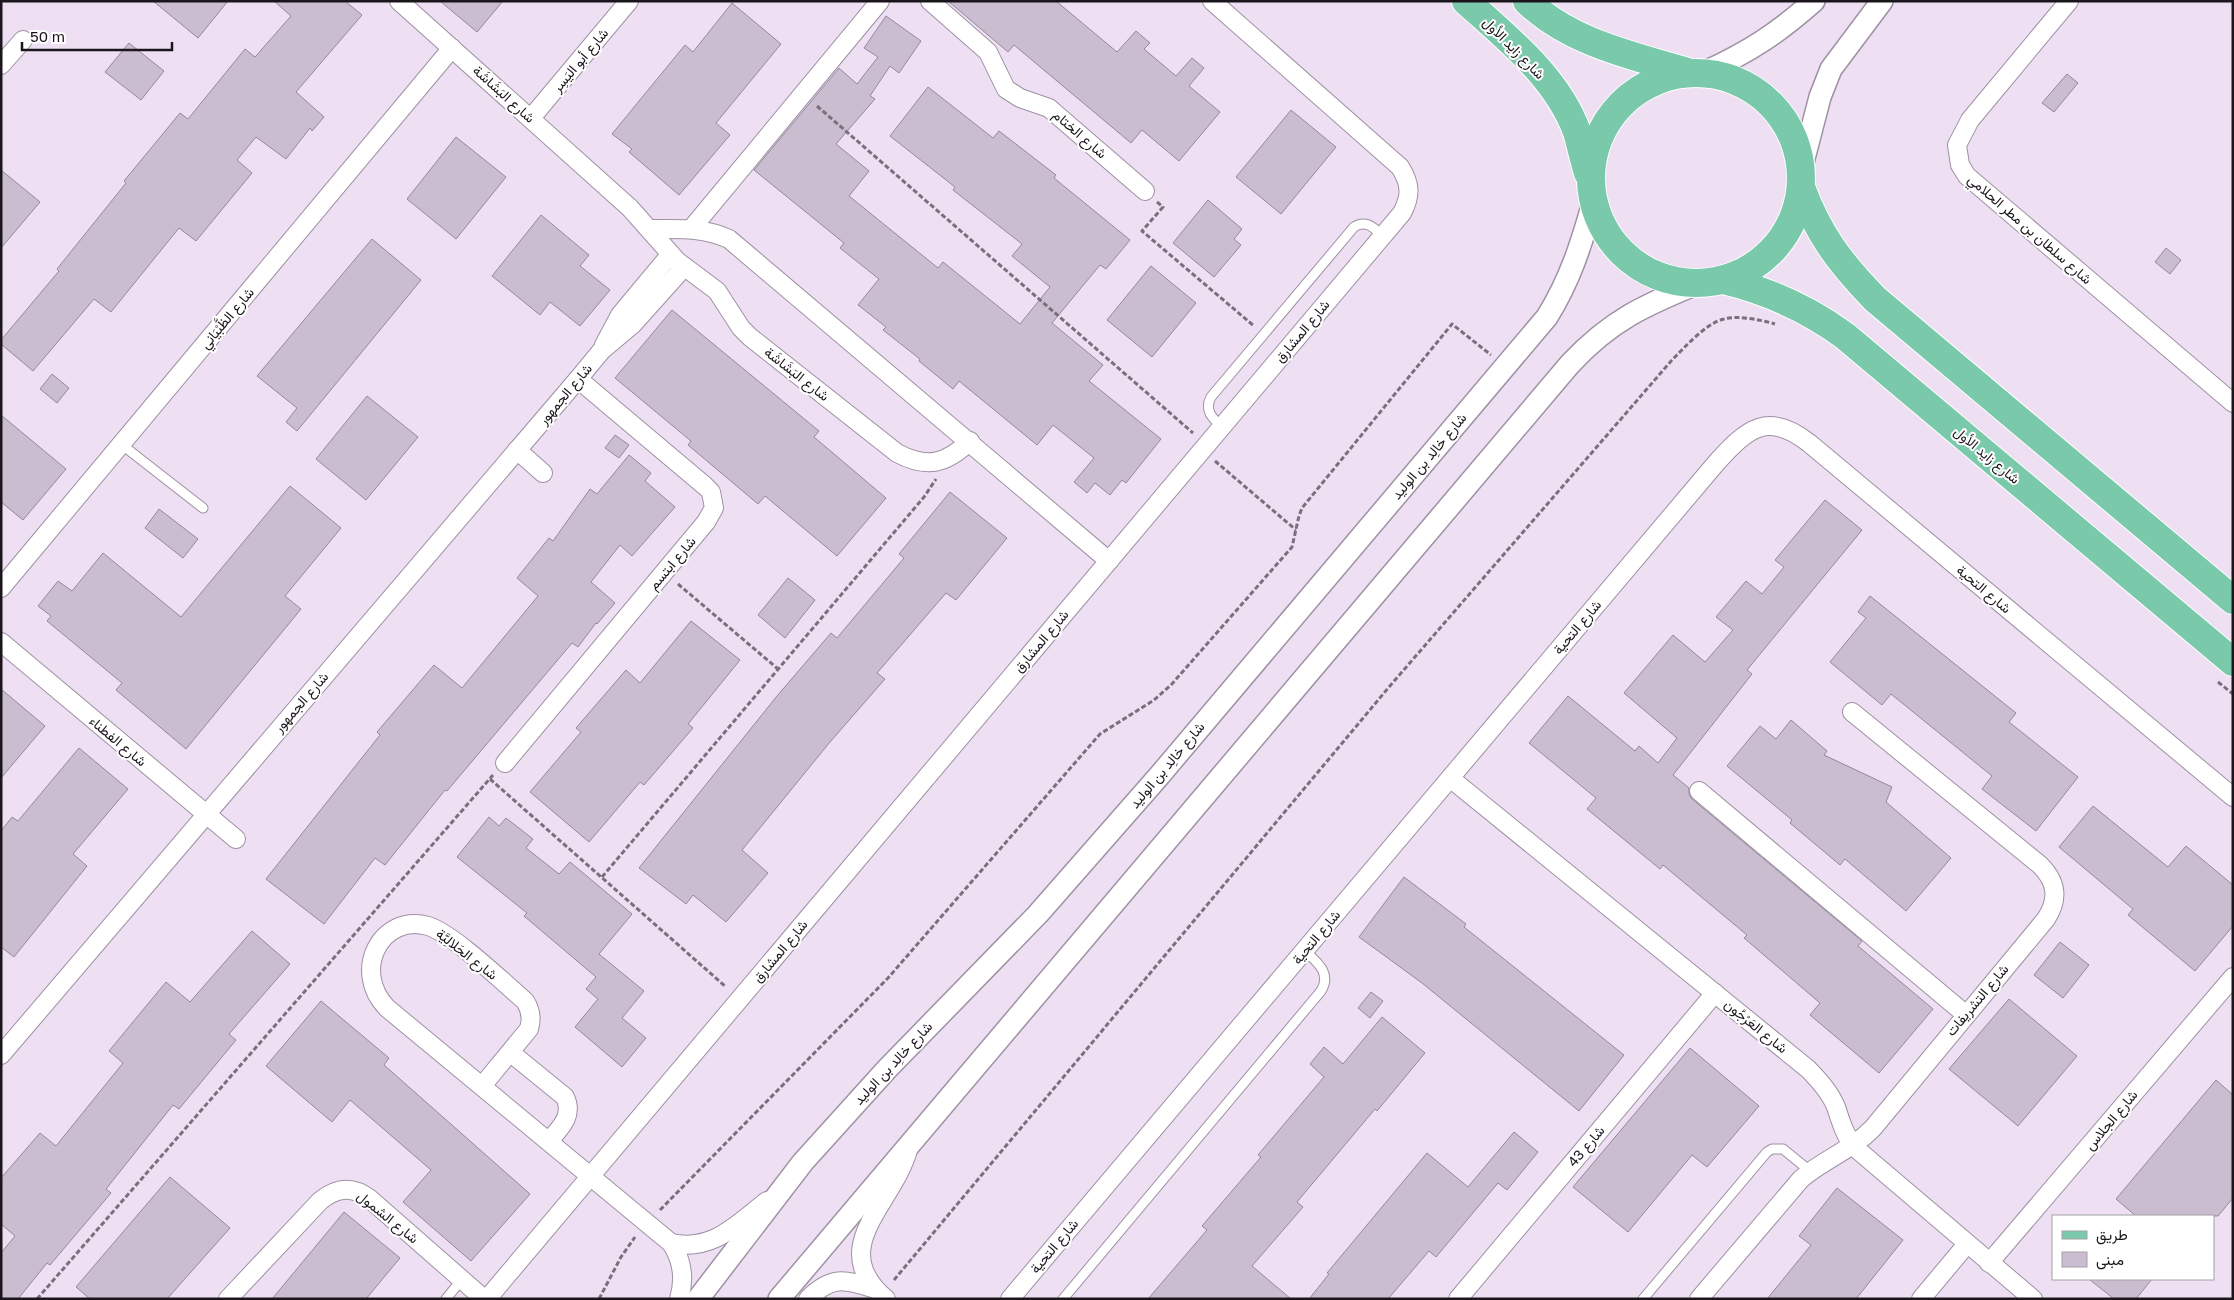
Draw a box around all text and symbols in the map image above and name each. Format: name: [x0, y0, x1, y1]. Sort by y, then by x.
street label: شارع زايد الأول: [1478, 13, 1549, 84]
scale bar: [22, 20, 172, 52]
street label: شارع أبو اليَسِر: [547, 24, 614, 98]
text: 50 m: [30, 27, 65, 45]
street label: شارع البَشَاشَة: [468, 61, 539, 128]
street label: شارع الختام: [1048, 106, 1111, 164]
street label: شارع سلطان بن مطر الحلامي: [1962, 170, 2096, 290]
street label: شارع الظَّبْيَاني: [195, 282, 260, 354]
street label: شارع المشارق: [1271, 296, 1335, 367]
street label: شارع البَشَاشَة: [760, 343, 833, 407]
street label: شارع الجمهور: [534, 360, 597, 430]
street label: شارع خالِد بن الوليد: [1388, 409, 1472, 504]
street label: شارع زايد الأول: [1949, 422, 2024, 489]
street label: شارع ابتسم: [644, 532, 701, 595]
street label: شارع التحية: [1952, 561, 2015, 619]
street label: شارع التحية: [1549, 596, 1607, 659]
street label: شارع المشارق: [1010, 606, 1074, 677]
street label: شارع الجمهور: [269, 668, 334, 738]
street label: شارع الفطناء: [84, 712, 150, 772]
street label: شارع خالِد بن الوليد: [1126, 718, 1210, 813]
street label: شارع التحية: [1288, 906, 1346, 969]
street label: شارع المشارق: [749, 916, 813, 987]
street label: شارع الحَلالِيَّة: [431, 924, 501, 985]
street label: شارع التشريفات: [1942, 960, 2014, 1041]
street label: شارع العَرْجُون: [1719, 995, 1791, 1059]
street label: شارع خالِد بن الوليد: [850, 1018, 938, 1110]
street label: شارع الجلاس: [2080, 1086, 2143, 1155]
street label: شارع 43: [1564, 1122, 1610, 1172]
street label: شارع الشمول: [352, 1187, 422, 1249]
street label: شارع التحية: [1026, 1215, 1084, 1278]
legend: [2052, 1215, 2214, 1280]
text: طريق: [2096, 1225, 2128, 1245]
text: مبنى: [2096, 1250, 2124, 1270]

